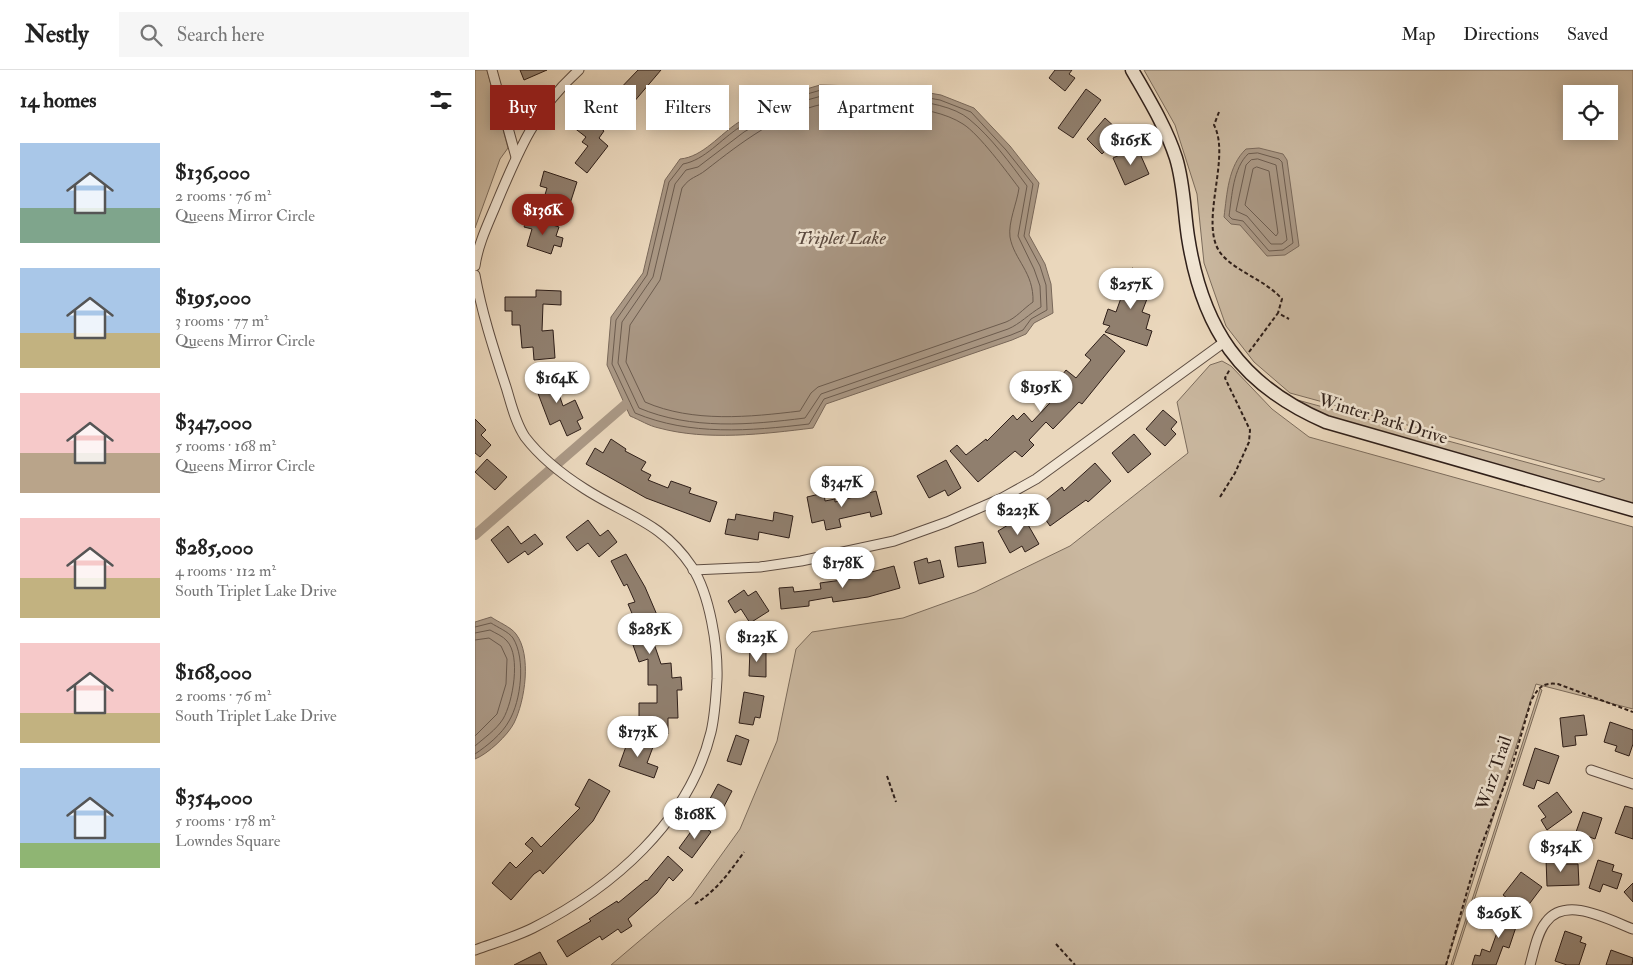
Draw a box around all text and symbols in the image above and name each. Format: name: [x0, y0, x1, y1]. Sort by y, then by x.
search box: [119, 12, 469, 57]
text: Nestly: [25, 19, 89, 50]
icon: search: [137, 21, 165, 49]
text: Search here: [177, 23, 264, 47]
text: Map: [1402, 23, 1435, 46]
text: Directions: [1463, 23, 1539, 46]
text: Saved: [1567, 23, 1608, 46]
chip: Buy: [490, 85, 555, 130]
chip: Rent: [565, 85, 636, 130]
chip: Filters: [646, 85, 729, 130]
chip: New: [739, 85, 809, 130]
chip: Apartment: [819, 85, 932, 130]
map controls: [1563, 85, 1618, 140]
button: locate: [1563, 85, 1618, 140]
icon: filters: [427, 86, 455, 114]
text: 14 homes: [20, 87, 97, 114]
pin: $165K: [1096, 124, 1166, 166]
text: $165K: [1111, 130, 1151, 150]
text: $136,000: [175, 159, 250, 186]
icon: home: [60, 163, 120, 223]
text: 2 rooms · 76 m²: [175, 186, 271, 206]
pin: $136K: [508, 194, 578, 236]
text: $136K: [523, 200, 563, 220]
text: Queens Mirror Circle: [175, 206, 315, 226]
water label: Triplet Lake: [796, 226, 886, 250]
pin: $257K: [1096, 268, 1166, 310]
text: $257K: [1110, 274, 1152, 294]
text: $195,000: [175, 284, 251, 311]
icon: home: [60, 288, 120, 348]
text: 3 rooms · 77 m²: [175, 311, 269, 331]
text: Queens Mirror Circle: [175, 331, 315, 351]
pin: $164K: [522, 362, 592, 404]
text: $164K: [536, 368, 578, 388]
pin: $195K: [1006, 370, 1076, 413]
text: $195K: [1020, 377, 1062, 397]
street label: Winter Park Drive: [1315, 388, 1451, 450]
text: $347,000: [175, 409, 252, 436]
icon: home: [60, 413, 120, 473]
text: 5 rooms · 168 m²: [175, 436, 276, 456]
text: Queens Mirror Circle: [175, 456, 315, 476]
pin: $347K: [807, 466, 877, 508]
text: $347K: [821, 472, 863, 492]
pin: $223K: [983, 494, 1053, 536]
text: $223K: [997, 500, 1039, 520]
text: $285,000: [175, 534, 254, 561]
icon: home: [60, 538, 120, 598]
pin: $178K: [808, 546, 878, 589]
text: $178K: [823, 553, 863, 573]
text: 4 rooms · 112 m²: [175, 561, 276, 581]
text: South Triplet Lake Drive: [175, 581, 337, 601]
pin: $285K: [615, 612, 685, 655]
text: $285K: [629, 619, 671, 639]
pin: $123K: [722, 620, 792, 663]
text: $123K: [737, 627, 777, 647]
text: $168,000: [175, 659, 252, 686]
icon: home: [60, 663, 120, 723]
text: 2 rooms · 76 m²: [175, 686, 271, 706]
text: South Triplet Lake Drive: [175, 706, 337, 726]
pin: $173K: [603, 716, 673, 758]
text: $173K: [618, 722, 658, 742]
street label: Wirz Trail: [1470, 732, 1518, 814]
text: $354,000: [175, 784, 253, 811]
icon: home: [60, 788, 120, 848]
pin: $168K: [660, 798, 730, 840]
text: $168K: [674, 804, 716, 824]
text: 5 rooms · 178 m²: [175, 811, 275, 831]
pin: $354K: [1526, 830, 1596, 873]
text: Lowndes Square: [175, 831, 280, 851]
text: $354K: [1540, 837, 1582, 857]
pin: $269K: [1464, 896, 1534, 939]
text: $269K: [1477, 903, 1521, 923]

